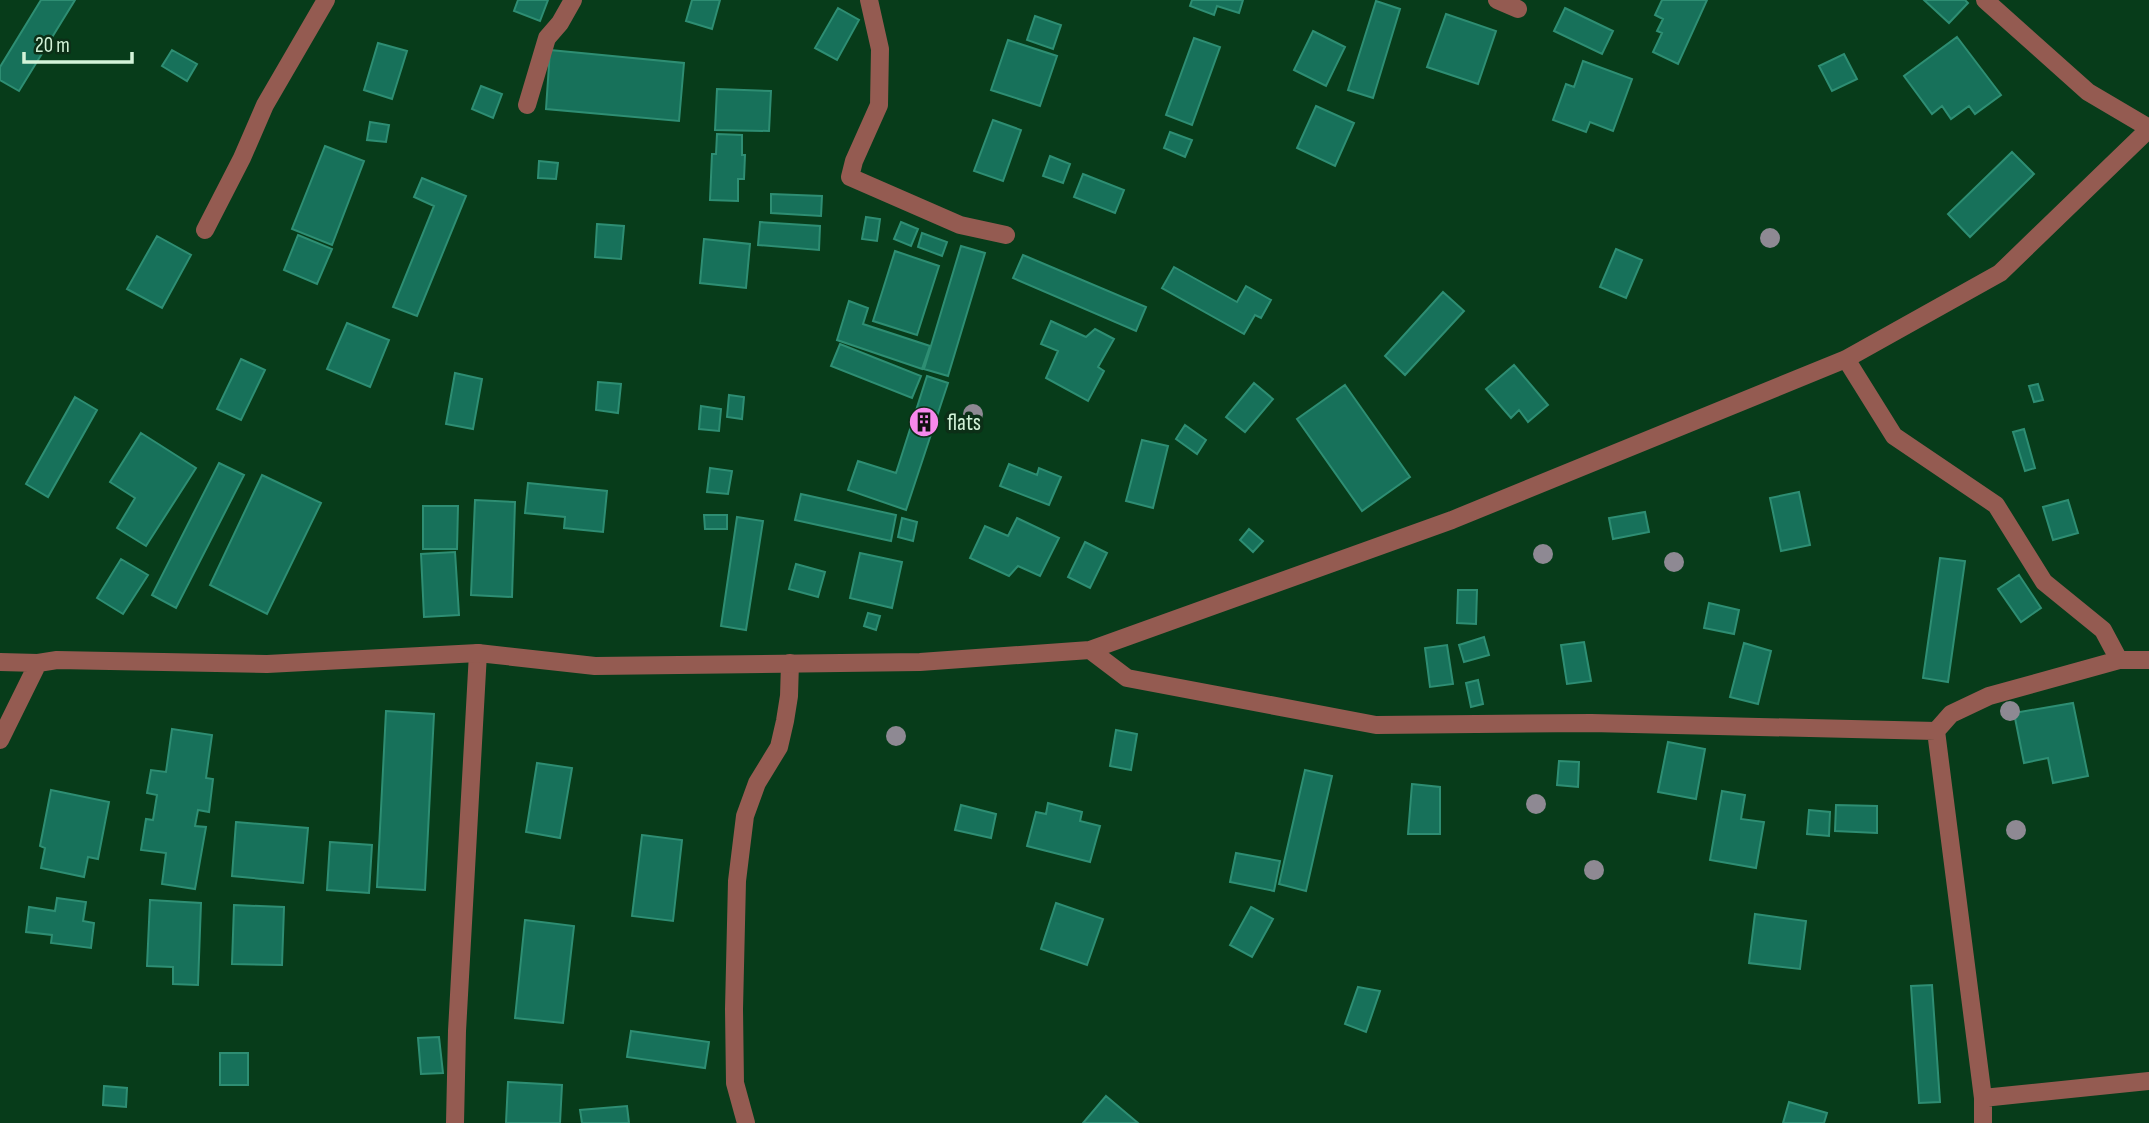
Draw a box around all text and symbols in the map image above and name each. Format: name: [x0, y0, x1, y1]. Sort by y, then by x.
scale bar: [24, 21, 133, 65]
text: 20 m: [35, 33, 70, 58]
building icon: flats: [907, 405, 941, 439]
place label: flats: [947, 409, 981, 437]

